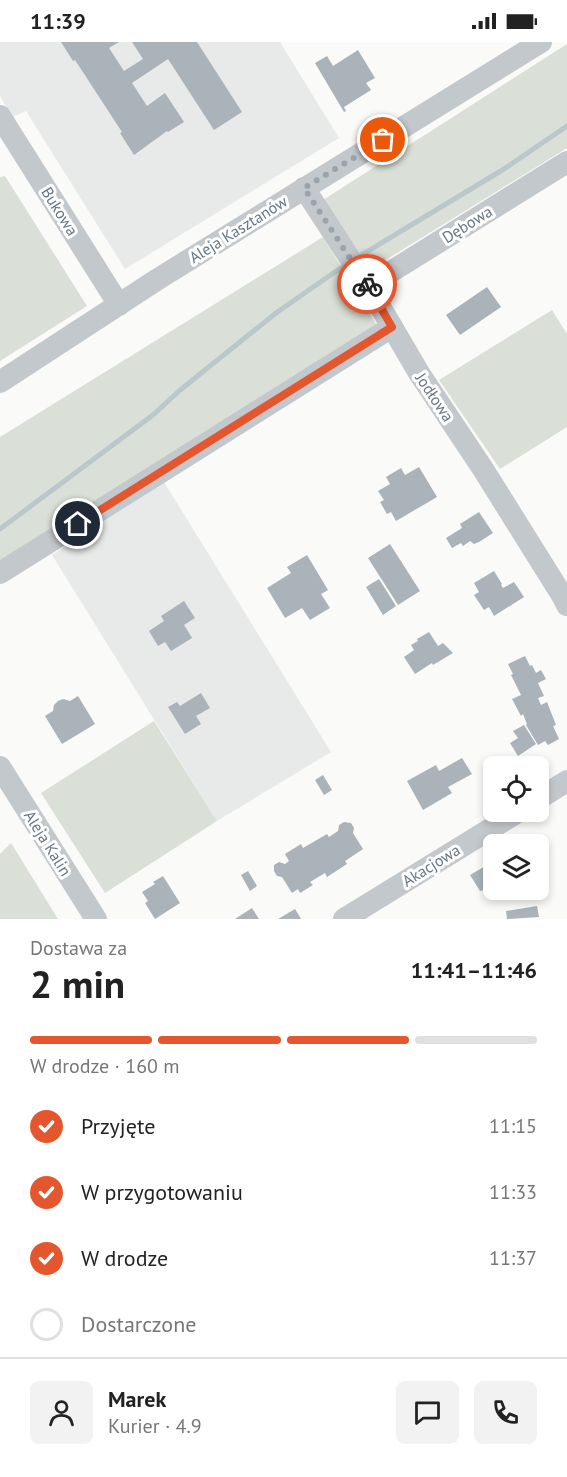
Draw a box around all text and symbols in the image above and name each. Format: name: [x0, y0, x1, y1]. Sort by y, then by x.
text: 11:39: [30, 7, 86, 35]
pin: [357, 114, 408, 165]
icon: bag: [366, 123, 399, 156]
street label: Bukowa: [37, 183, 83, 239]
street label: Aleja Kasztanów: [185, 191, 291, 267]
street label: Dębowa: [438, 201, 496, 247]
courier: [337, 254, 397, 314]
icon: bike: [351, 268, 384, 301]
street label: Jodłowa: [411, 368, 459, 425]
pin: [52, 498, 103, 549]
icon: home: [61, 507, 94, 540]
map controls: [483, 756, 549, 900]
button: locate: [483, 756, 549, 822]
street label: Aleja Kalin: [20, 806, 76, 880]
button: layers: [483, 834, 549, 900]
street label: Akacjowa: [398, 839, 464, 891]
text: Dostawa za: [30, 935, 127, 961]
text: 11:41–11:46: [411, 956, 537, 984]
text: 2 min: [30, 958, 125, 1009]
text: W drodze · 160 m: [30, 1053, 180, 1079]
icon: check: [30, 1110, 63, 1143]
text: Przyjęte: [81, 1112, 155, 1140]
text: 11:15: [489, 1113, 537, 1139]
icon: check: [30, 1176, 63, 1209]
text: W przygotowaniu: [81, 1178, 243, 1206]
text: 11:33: [489, 1179, 537, 1205]
icon: check: [30, 1242, 63, 1275]
text: W drodze: [81, 1244, 168, 1272]
text: 11:37: [489, 1245, 537, 1271]
text: Dostarczone: [81, 1310, 196, 1338]
button: person: [30, 1381, 93, 1444]
button: chat: [396, 1381, 459, 1444]
button: phone: [474, 1381, 537, 1444]
text: Marek: [108, 1385, 166, 1413]
text: Kurier · 4.9: [108, 1413, 202, 1439]

